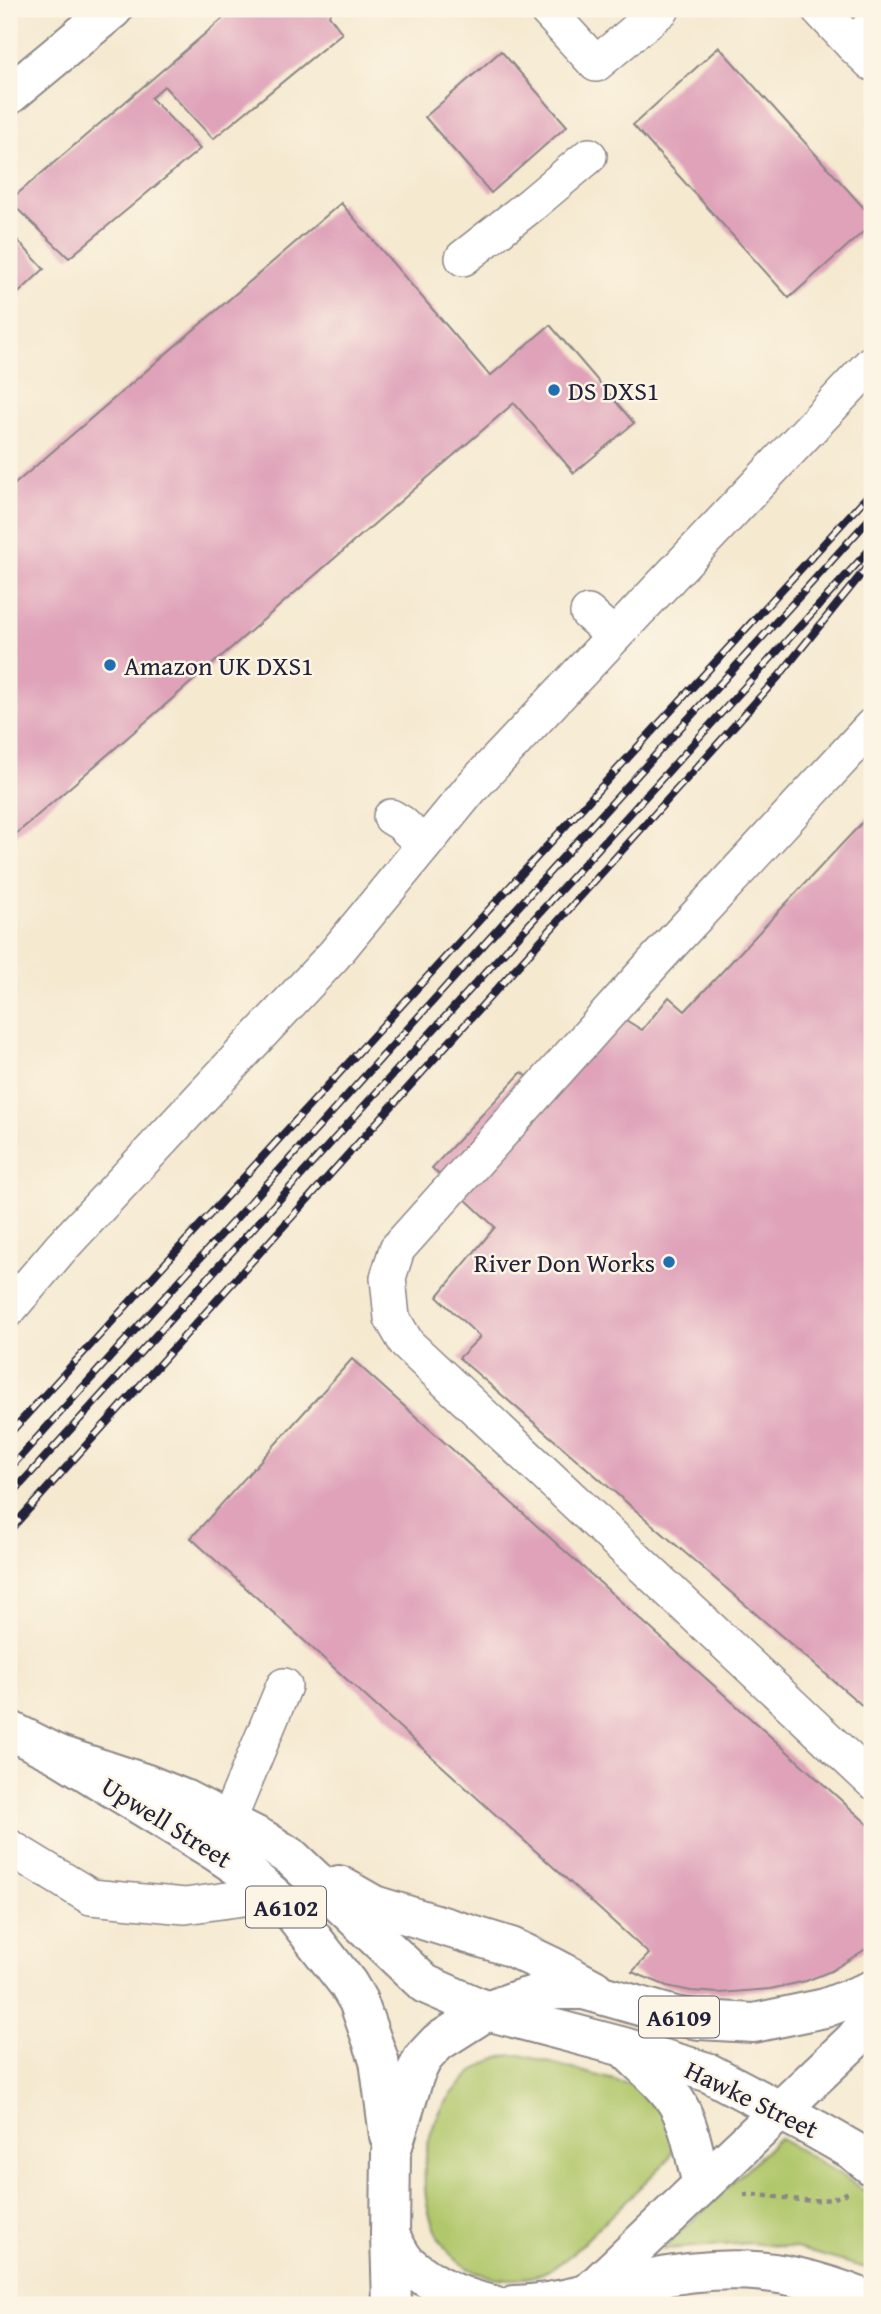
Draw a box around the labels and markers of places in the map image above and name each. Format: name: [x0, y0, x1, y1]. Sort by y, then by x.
place label: DS DXS1: [568, 371, 659, 410]
marker: DS DXS1: [546, 382, 562, 398]
place label: Amazon UK DXS1: [124, 646, 314, 685]
marker: Amazon UK DXS1: [102, 657, 118, 673]
place label: River Don Works: [474, 1243, 655, 1282]
marker: River Don Works: [661, 1254, 677, 1270]

